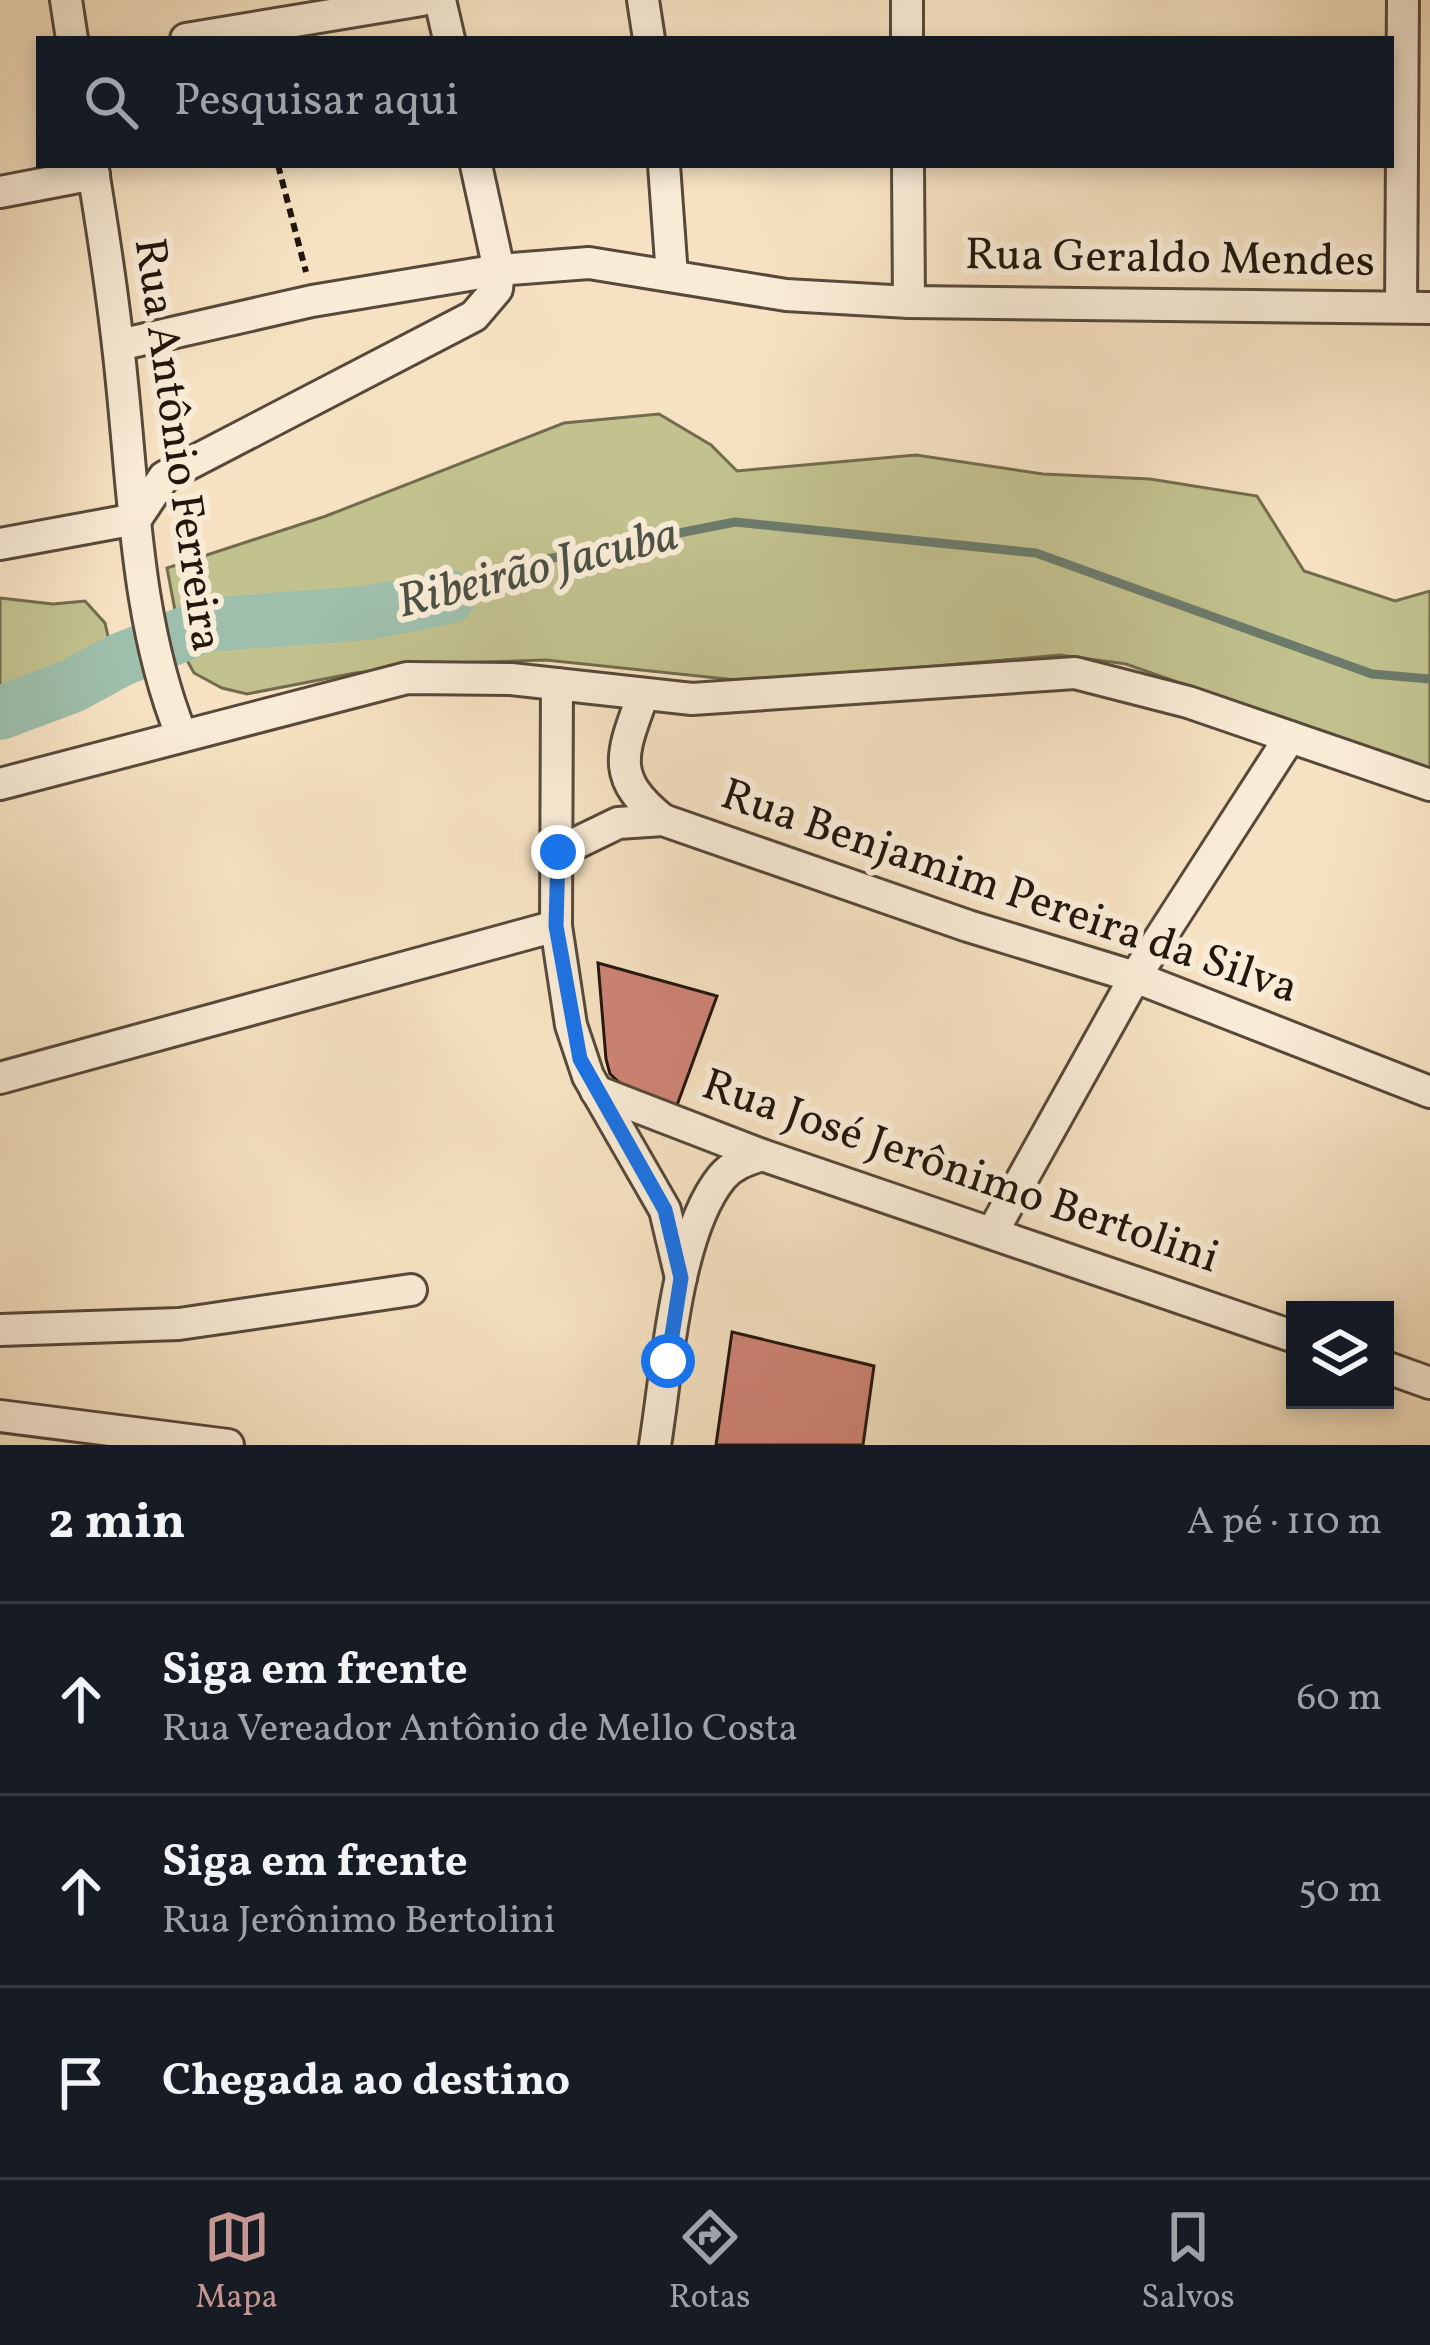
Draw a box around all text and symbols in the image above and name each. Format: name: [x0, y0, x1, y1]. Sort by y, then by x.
search box: [36, 36, 1394, 168]
icon: search: [78, 69, 144, 135]
text: Pesquisar aqui: [174, 71, 459, 134]
street label: Rua Geraldo Mendes: [964, 225, 1376, 295]
street label: Rua Antônio Ferreira: [116, 234, 236, 656]
water label: Ribeirão Jacuba: [390, 503, 686, 637]
street label: Rua Benjamim Pereira da Silva: [712, 764, 1306, 1022]
route end: [531, 825, 585, 879]
street label: Rua José Jerônimo Bertolini: [693, 1055, 1227, 1291]
map controls: [1286, 1301, 1394, 1409]
button: layers: [1286, 1301, 1394, 1409]
route start: [641, 1334, 695, 1388]
text: 2 min: [48, 1488, 186, 1559]
text: A pé · 110 m: [1187, 1496, 1382, 1550]
text: Siga em frente: [162, 1640, 468, 1703]
icon: ahead: [48, 1666, 114, 1732]
text: 60 m: [1297, 1672, 1382, 1726]
text: Rua Vereador Antônio de Mello Costa: [162, 1703, 798, 1757]
text: Siga em frente: [162, 1832, 468, 1895]
icon: ahead: [48, 1858, 114, 1924]
text: 50 m: [1298, 1864, 1382, 1918]
text: Rua Jerônimo Bertolini: [162, 1895, 556, 1949]
icon: arrive: [48, 2050, 114, 2116]
text: Chegada ao destino: [162, 2051, 570, 2114]
tab: Mapa: [195, 2204, 278, 2322]
tab: Rotas: [669, 2204, 750, 2322]
tab: Salvos: [1141, 2204, 1235, 2322]

